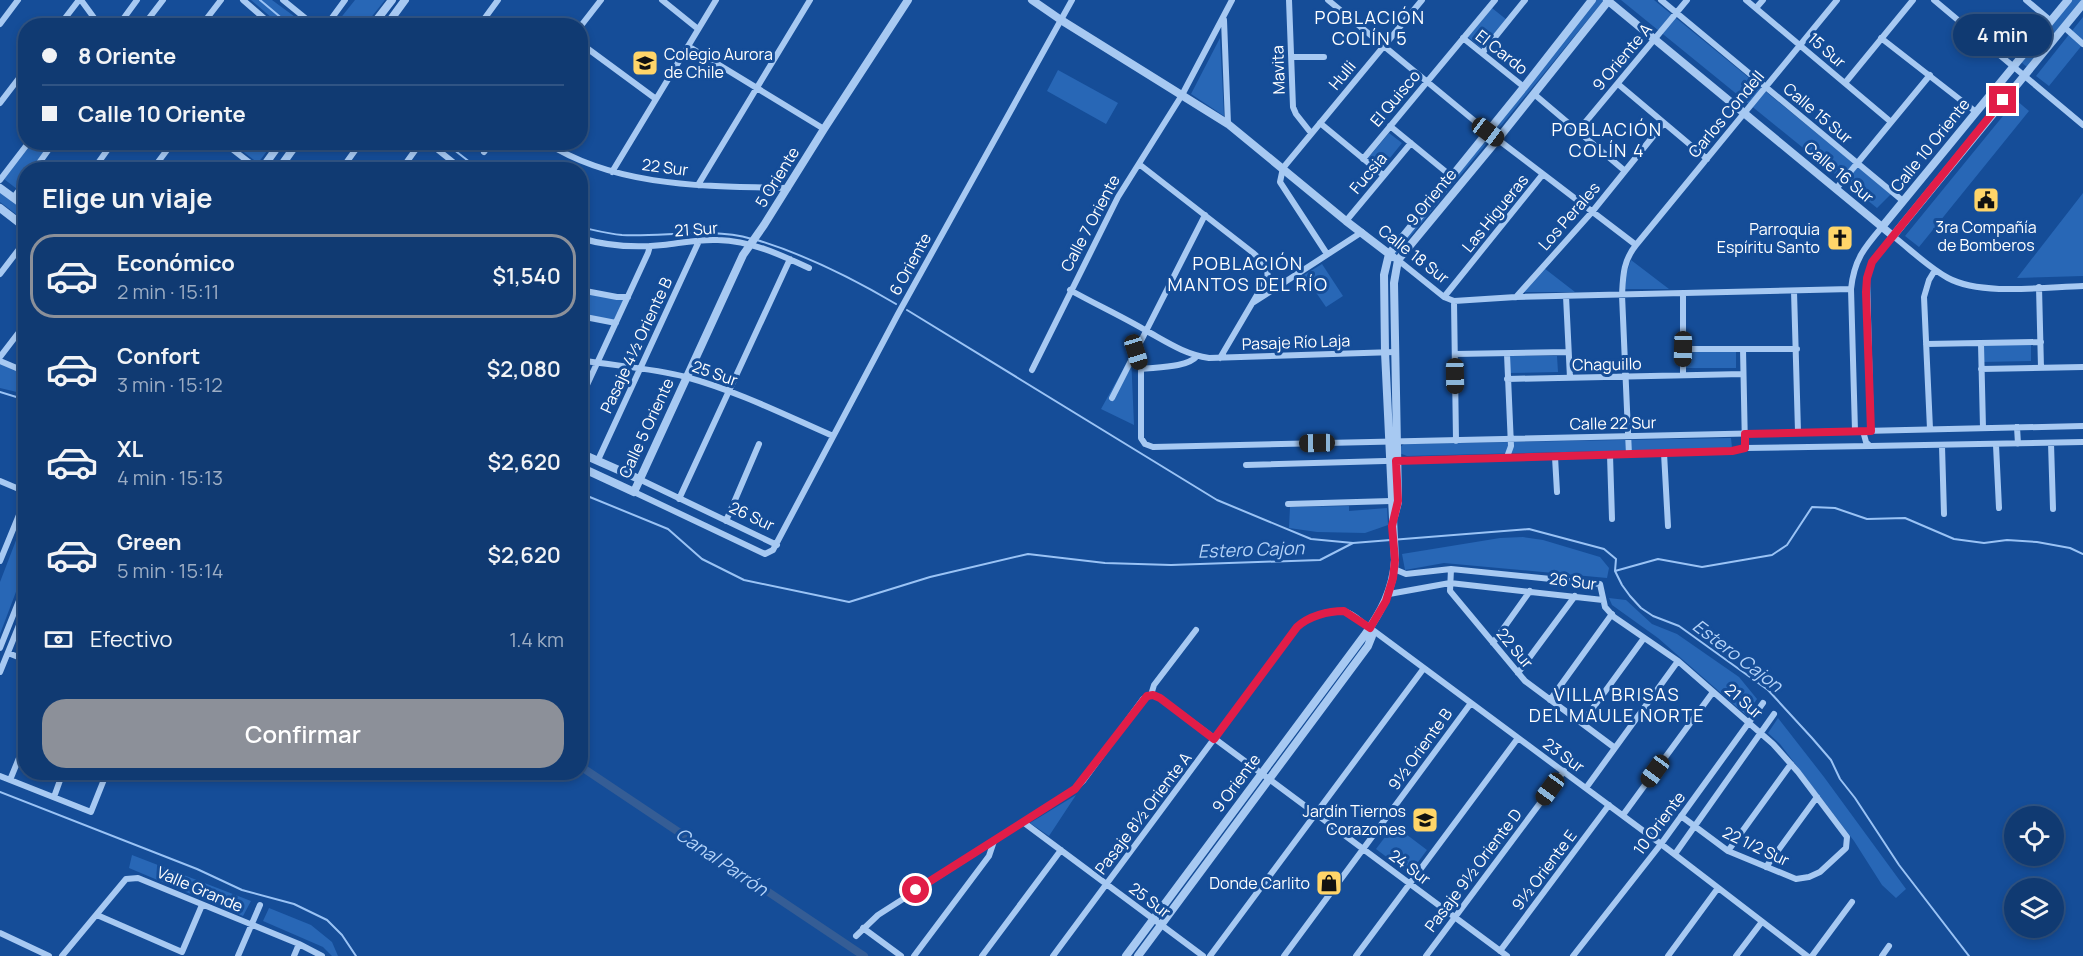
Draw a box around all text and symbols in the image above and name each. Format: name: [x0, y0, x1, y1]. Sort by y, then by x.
district label: POBLACIÓN COLÍN 5: [1314, 5, 1426, 50]
callout: 4 min: [1954, 13, 2052, 55]
street label: 9 Oriente A: [1587, 19, 1657, 95]
text: 4 min: [1977, 21, 2028, 48]
street label: El Cardo: [1471, 25, 1533, 79]
street label: 15 Sur: [1803, 27, 1851, 73]
text: 8 Oriente: [78, 41, 176, 71]
place label: Colegio Aurora de Chile: [664, 43, 773, 83]
street label: Mavita: [1266, 45, 1290, 95]
school or university icon: Colegio Aurora de Chile: [630, 48, 660, 78]
street label: Hulli: [1323, 56, 1361, 94]
street label: El Quisco: [1365, 65, 1425, 131]
street label: Carlos Condell: [1683, 66, 1769, 162]
street label: Calle 15 Sur: [1779, 78, 1857, 149]
route end: [1989, 86, 2016, 113]
street label: Calle 10 Oriente: [1885, 94, 1975, 196]
text: Calle 10 Oriente: [78, 99, 246, 129]
car: [1468, 114, 1508, 150]
district label: POBLACIÓN COLÍN 4: [1551, 117, 1663, 162]
street label: Calle 16 Sur: [1799, 136, 1879, 208]
street label: 5 Oriente: [750, 143, 804, 211]
street label: Fucsia: [1344, 148, 1392, 198]
street label: 22 Sur: [641, 153, 690, 181]
street label: 9 Oriente: [1401, 164, 1461, 230]
street label: Las Higueras: [1457, 169, 1533, 257]
street label: Calle 7 Oriente: [1055, 171, 1125, 275]
street label: Los Perales: [1533, 177, 1605, 255]
text: Elige un viaje: [42, 179, 213, 216]
public building icon: 3ra Compañía de Bomberos: [1971, 185, 2001, 215]
street label: 21 Sur: [673, 216, 719, 241]
place label: 3ra Compañía de Bomberos: [1935, 216, 2037, 256]
place label: Parroquia Espíritu Santo: [1717, 218, 1820, 258]
street label: Calle 18 Sur: [1374, 219, 1454, 289]
church icon: Parroquia Espíritu Santo: [1825, 223, 1855, 253]
street label: 6 Oriente: [884, 229, 936, 299]
text: Económico: [117, 248, 235, 278]
icon: car: [45, 249, 99, 303]
district label: POBLACIÓN MANTOS DEL RÍO: [1167, 251, 1329, 296]
text: $1,540: [492, 261, 561, 291]
street label: Pasaje 4½ Oriente B: [595, 273, 677, 417]
text: 2 min · 15:11: [117, 278, 219, 305]
street label: Pasaje Río Laja: [1241, 329, 1351, 355]
car: [1674, 331, 1692, 367]
car: [1122, 332, 1150, 372]
text: Confort: [117, 341, 200, 371]
icon: car: [45, 342, 99, 396]
street label: Chaguillo: [1572, 352, 1642, 376]
text: $2,080: [487, 354, 561, 384]
street label: 25 Sur: [689, 355, 741, 391]
car: [1446, 358, 1464, 394]
text: 3 min · 15:12: [117, 371, 223, 398]
street label: Calle 5 Oriente: [613, 374, 679, 482]
street label: Calle 22 Sur: [1569, 411, 1657, 435]
text: XL: [117, 434, 143, 464]
car: [1299, 434, 1335, 452]
icon: car: [45, 435, 99, 489]
text: $2,620: [487, 447, 561, 477]
text: 4 min · 15:13: [117, 464, 223, 491]
street label: 26 Sur: [726, 496, 778, 536]
text: Green: [117, 527, 182, 557]
icon: car: [45, 528, 99, 582]
water label: Estero Cajon: [1197, 535, 1306, 563]
text: $2,620: [487, 540, 561, 570]
text: 5 min · 15:14: [117, 557, 224, 584]
street label: 26 Sur: [1548, 567, 1598, 595]
water label: Estero Cajon: [1688, 613, 1789, 697]
icon: cash: [42, 623, 75, 656]
street label: 22 Sur: [1492, 623, 1539, 673]
text: Efectivo: [90, 624, 173, 654]
text: 1.4 km: [509, 626, 564, 653]
street label: 21 Sur: [1720, 678, 1768, 724]
district label: VILLA BRISAS DEL MAULE NORTE: [1529, 682, 1705, 727]
button: Confirmar: [42, 699, 564, 768]
street label: 9½ Oriente B: [1383, 703, 1457, 794]
street label: 23 Sur: [1539, 732, 1589, 778]
street label: Pasaje 8½ Oriente A: [1090, 747, 1196, 879]
street label: 9 Oriente: [1207, 749, 1265, 817]
car: [1637, 751, 1673, 791]
car: [1532, 769, 1568, 809]
street label: 10 Oriente: [1628, 787, 1690, 859]
place label: Jardín Tiernos Corazones: [1303, 800, 1406, 840]
street label: Pasaje 9½ Oriente D: [1419, 804, 1527, 936]
school or university icon: Jardín Tiernos Corazones: [1410, 805, 1440, 835]
map controls: [2004, 806, 2064, 938]
button: locate: [2004, 806, 2064, 866]
water label: Canal Parrón: [671, 821, 774, 901]
street label: 22 1/2 Sur: [1719, 821, 1793, 871]
street label: 9½ Oriente E: [1506, 825, 1582, 915]
street label: 24 Sur: [1385, 844, 1435, 890]
street label: Valle Grande: [153, 861, 247, 917]
shop icon: Donde Carlito: [1314, 868, 1344, 898]
place label: Donde Carlito: [1209, 872, 1310, 894]
route start: [902, 876, 929, 903]
street label: 25 Sur: [1125, 877, 1175, 923]
button: layers: [2004, 878, 2064, 938]

